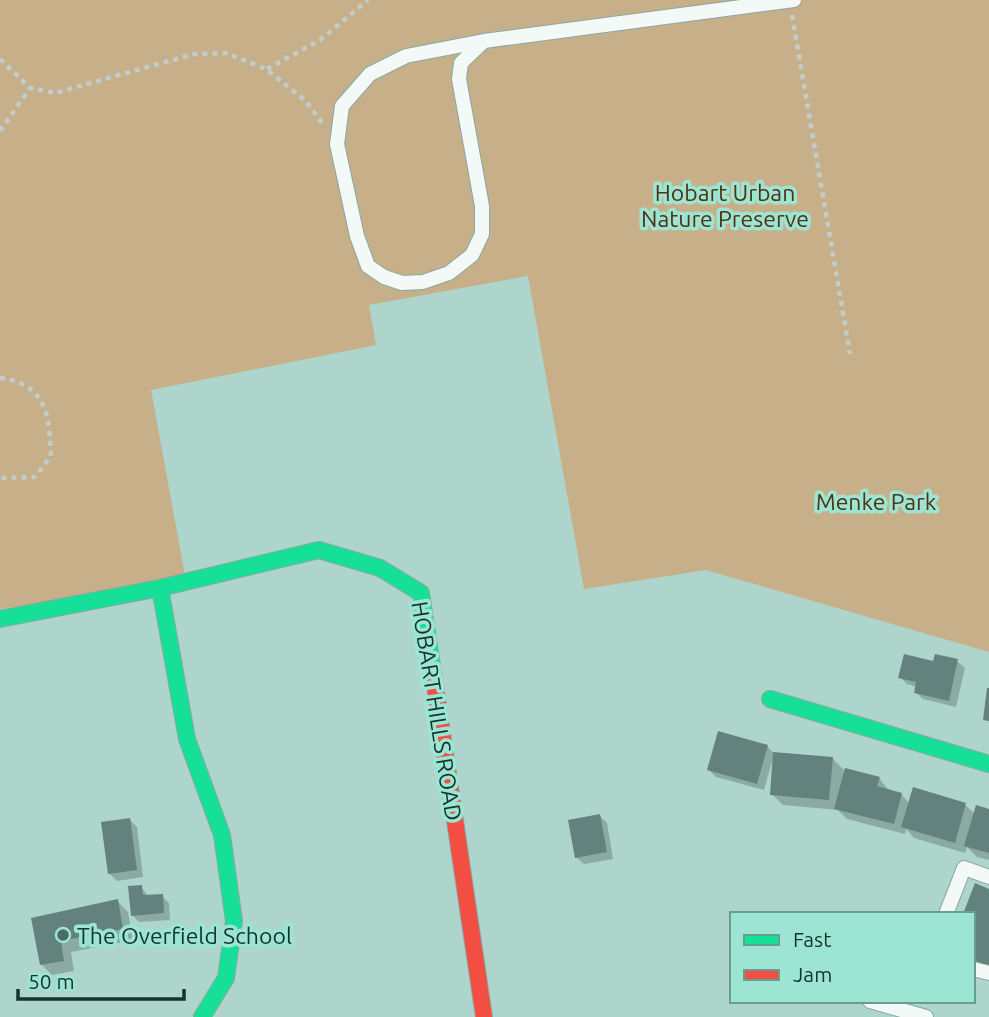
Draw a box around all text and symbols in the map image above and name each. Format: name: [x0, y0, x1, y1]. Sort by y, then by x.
park label: Hobart Urban Nature Preserve: [641, 180, 809, 231]
park label: Menke Park: [816, 489, 937, 514]
street label: HOBART HILLS ROAD: [407, 599, 467, 823]
legend: [730, 912, 975, 1003]
place label: The Overfield School: [77, 923, 292, 948]
marker: The Overfield School: [55, 927, 71, 943]
text: Fast: [793, 927, 831, 951]
scale bar: [18, 958, 184, 1002]
text: Jam: [793, 962, 832, 986]
text: 50 m: [28, 969, 75, 993]

